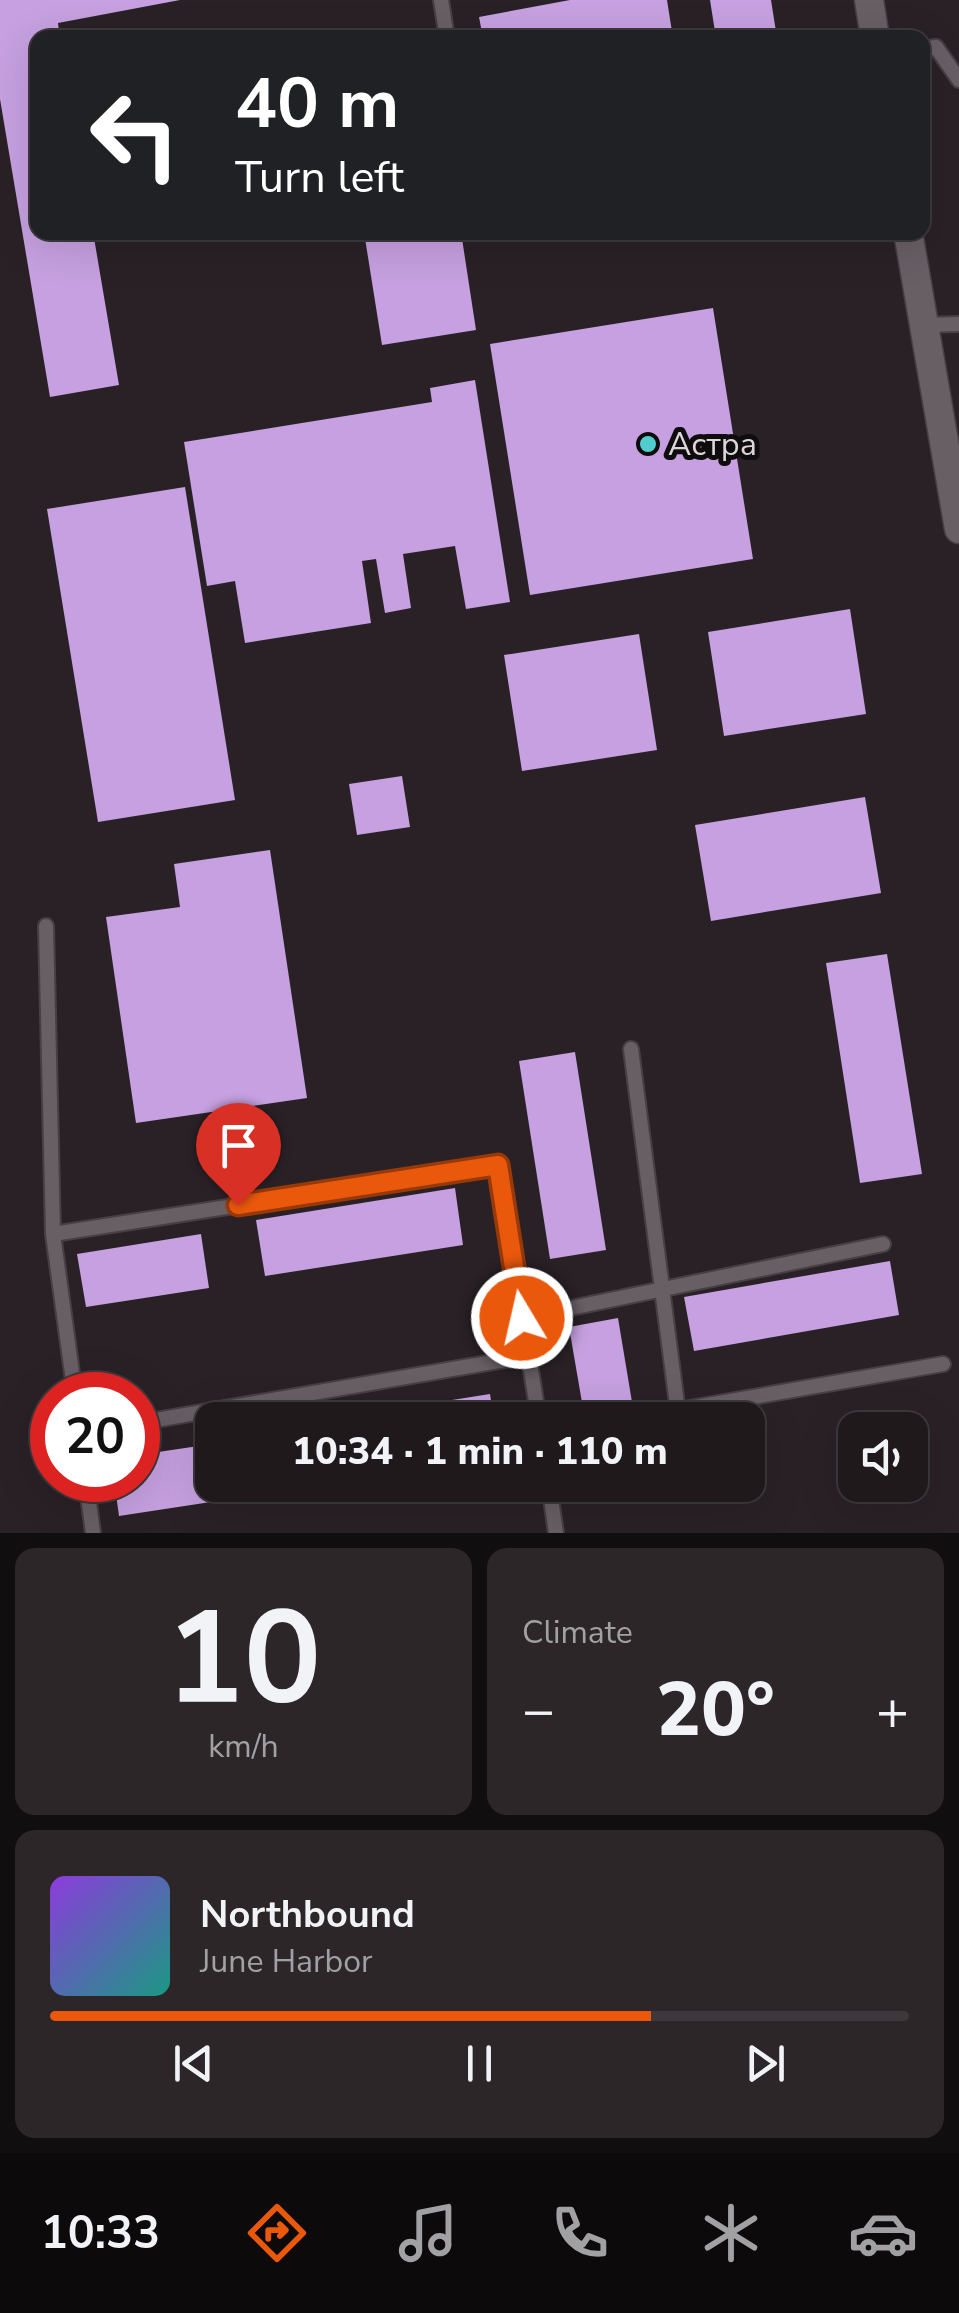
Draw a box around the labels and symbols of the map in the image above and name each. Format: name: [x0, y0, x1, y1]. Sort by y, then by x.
place label: Астра: [668, 423, 757, 466]
marker: Астра: [637, 433, 659, 455]
pin: [196, 1103, 281, 1206]
position arrow: [470, 1266, 574, 1370]
speed limit sign: 20: [30, 1372, 160, 1502]

